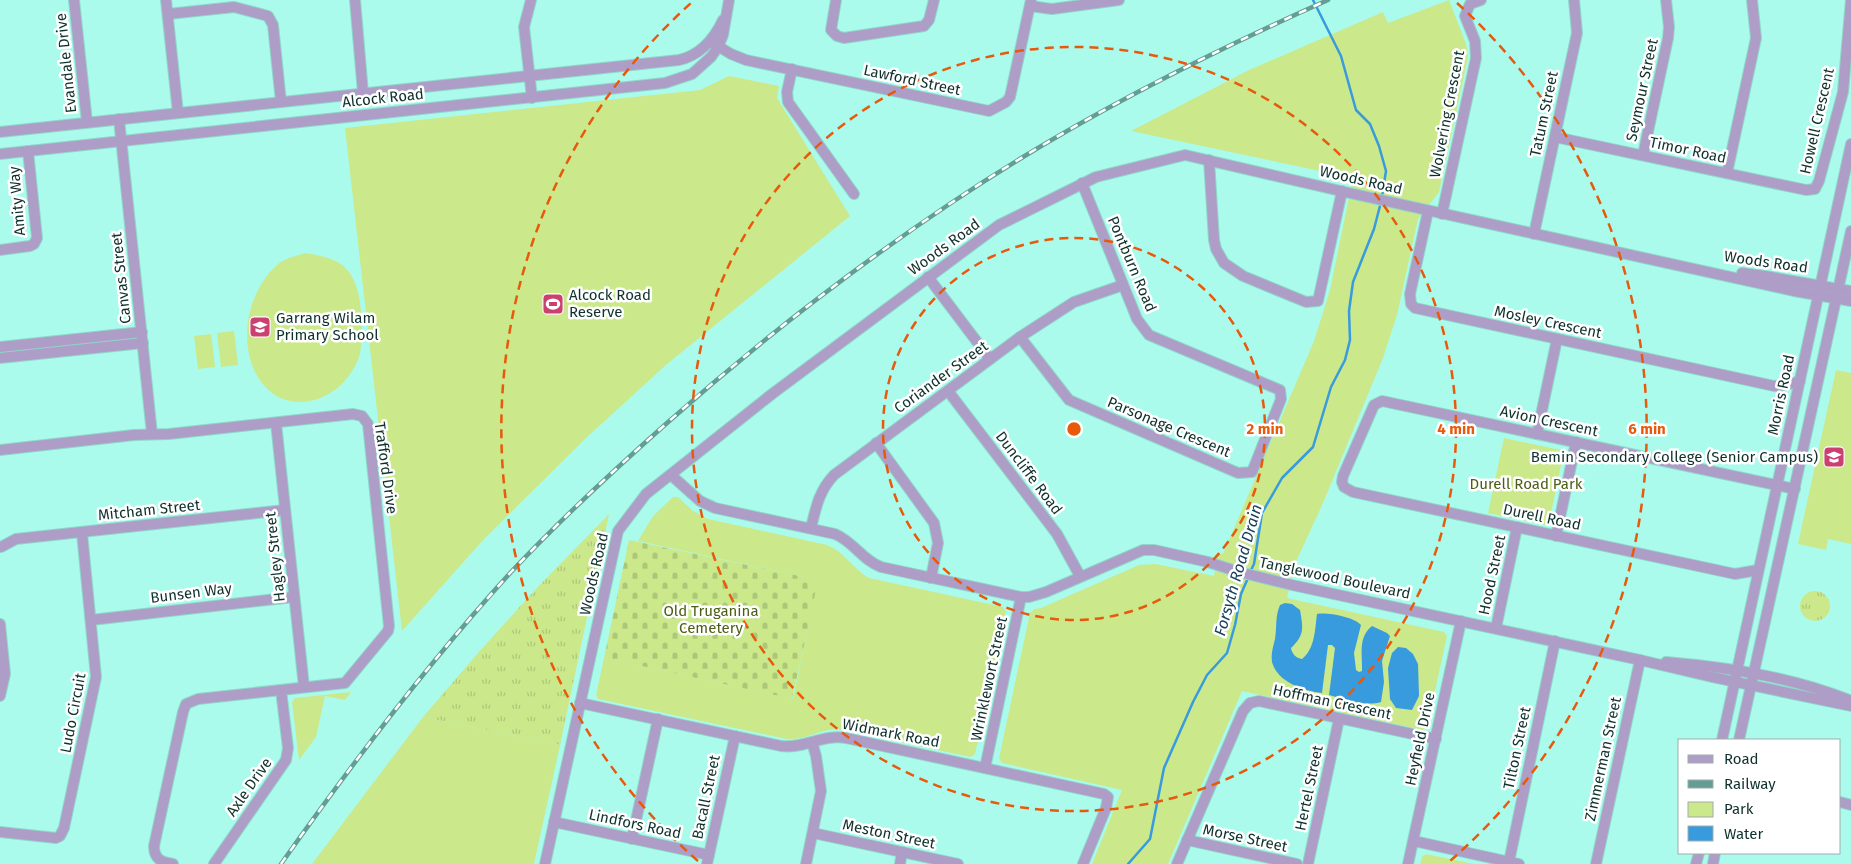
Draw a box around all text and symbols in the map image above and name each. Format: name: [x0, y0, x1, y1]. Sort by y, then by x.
street label: Evandale Drive: [52, 12, 80, 114]
street label: Seymour Street: [1622, 36, 1662, 143]
street label: Wolvering Crescent: [1426, 48, 1468, 179]
street label: Lawford Street: [862, 61, 963, 99]
street label: Howell Crescent: [1796, 66, 1838, 176]
street label: Tatum Street: [1526, 69, 1562, 158]
street label: Alcock Road: [341, 85, 425, 111]
street label: Timor Road: [1648, 133, 1728, 167]
street label: Woods Road: [1318, 162, 1404, 198]
street label: Amity Way: [5, 165, 29, 236]
street label: Pontburn Road: [1104, 214, 1160, 314]
street label: Woods Road: [905, 215, 983, 279]
street label: Canvas Street: [107, 231, 135, 325]
street label: Woods Road: [1723, 247, 1809, 277]
place label: Alcock Road Reserve: [569, 286, 651, 321]
sports icon: Alcock Road Reserve: [541, 292, 565, 316]
street label: Mosley Crescent: [1493, 302, 1604, 342]
place label: Garrang Wilam Primary School: [276, 309, 379, 344]
school or university icon: Garrang Wilam Primary School: [248, 315, 272, 339]
street label: Coriander Street: [891, 337, 992, 417]
street label: Morris Road: [1764, 353, 1798, 437]
street label: Parsonage Crescent: [1105, 393, 1234, 461]
street label: Avion Crescent: [1498, 402, 1600, 440]
centre of rings: [1065, 420, 1083, 438]
text: 2 min: [1247, 420, 1283, 438]
text: 4 min: [1437, 420, 1475, 438]
text: 6 min: [1628, 420, 1666, 438]
street label: Trafford Drive: [371, 421, 401, 515]
street label: Duncliffe Road: [992, 428, 1066, 518]
school or university icon: Bemin Secondary College (Senior Campus): [1822, 445, 1846, 469]
place label: Bemin Secondary College (Senior Campus): [1531, 448, 1818, 466]
park label: Durell Road Park: [1470, 475, 1583, 493]
street label: Mitcham Street: [97, 496, 202, 524]
street label: Durell Road: [1501, 500, 1583, 534]
water label: Forsyth Road Drain: [1210, 502, 1266, 638]
street label: Hagley Street: [261, 510, 289, 603]
street label: Woods Road: [576, 531, 612, 617]
street label: Hood Street: [1475, 533, 1509, 617]
street label: Tanglewood Boulevard: [1258, 553, 1412, 603]
street label: Bunsen Way: [149, 579, 233, 607]
park label: Old Truganina Cemetery: [663, 602, 759, 637]
street label: Wrinklewort Street: [967, 615, 1011, 743]
street label: Ludo Circuit: [56, 671, 90, 754]
street label: Hoffman Crescent: [1271, 681, 1393, 723]
street label: Heyfield Drive: [1401, 691, 1439, 787]
street label: Zimmerman Street: [1581, 695, 1625, 823]
street label: Tilton Street: [1499, 705, 1535, 791]
street label: Widmark Road: [841, 715, 941, 751]
legend: [1678, 739, 1841, 854]
street label: Hertel Street: [1291, 743, 1327, 832]
text: Road: [1724, 750, 1759, 768]
street label: Bacall Street: [688, 753, 724, 841]
street label: Axle Drive: [222, 754, 276, 820]
text: Railway: [1724, 775, 1776, 793]
text: Park: [1724, 800, 1754, 818]
street label: Lindfors Road: [587, 805, 683, 843]
street label: Meston Street: [841, 815, 938, 853]
street label: Morse Street: [1201, 820, 1289, 856]
text: Water: [1724, 825, 1763, 843]

